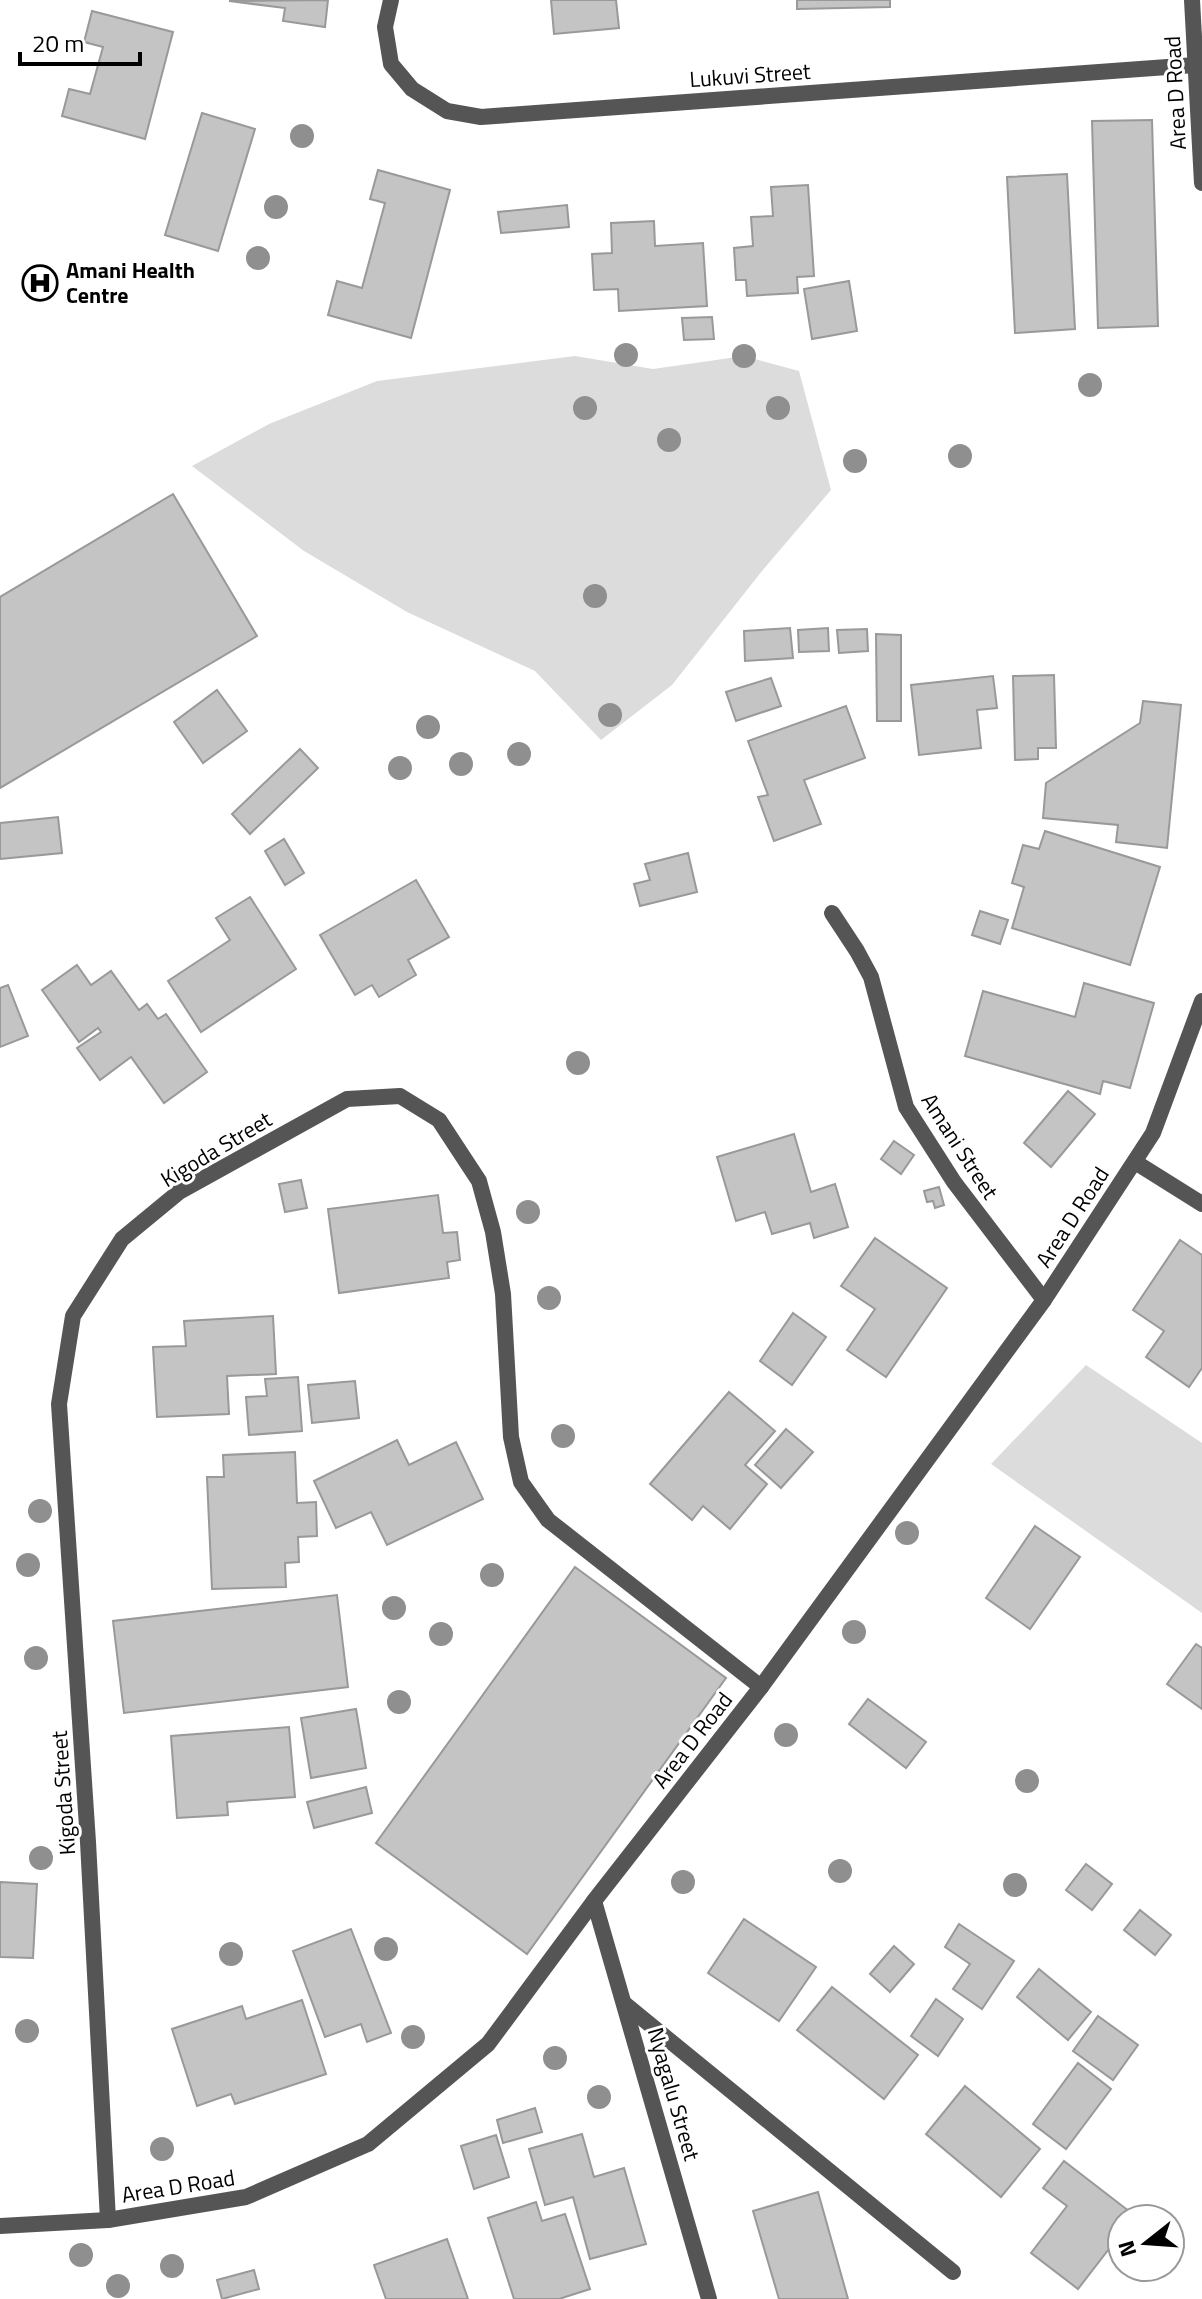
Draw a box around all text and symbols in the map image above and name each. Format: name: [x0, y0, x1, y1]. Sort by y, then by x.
scale bar: [20, 16, 140, 66]
text: 20 m: [32, 25, 84, 61]
street label: Area D Road: [1155, 35, 1195, 151]
street label: Lukuvi Street: [688, 54, 812, 96]
place label: Amani Health Centre: [66, 253, 195, 312]
hospital icon: Amani Health Centre: [21, 264, 59, 302]
street label: Amani Street: [913, 1086, 1007, 1206]
street label: Kigoda Street: [154, 1102, 278, 1196]
street label: Area D Road: [1027, 1160, 1117, 1274]
street label: Area D Road: [643, 1685, 741, 1795]
street label: Kigoda Street: [42, 1729, 84, 1856]
street label: Nyagalu Street: [639, 2023, 709, 2165]
street label: Area D Road: [119, 2160, 237, 2212]
north arrow: [1106, 2203, 1186, 2283]
text: N: [1108, 2237, 1145, 2261]

